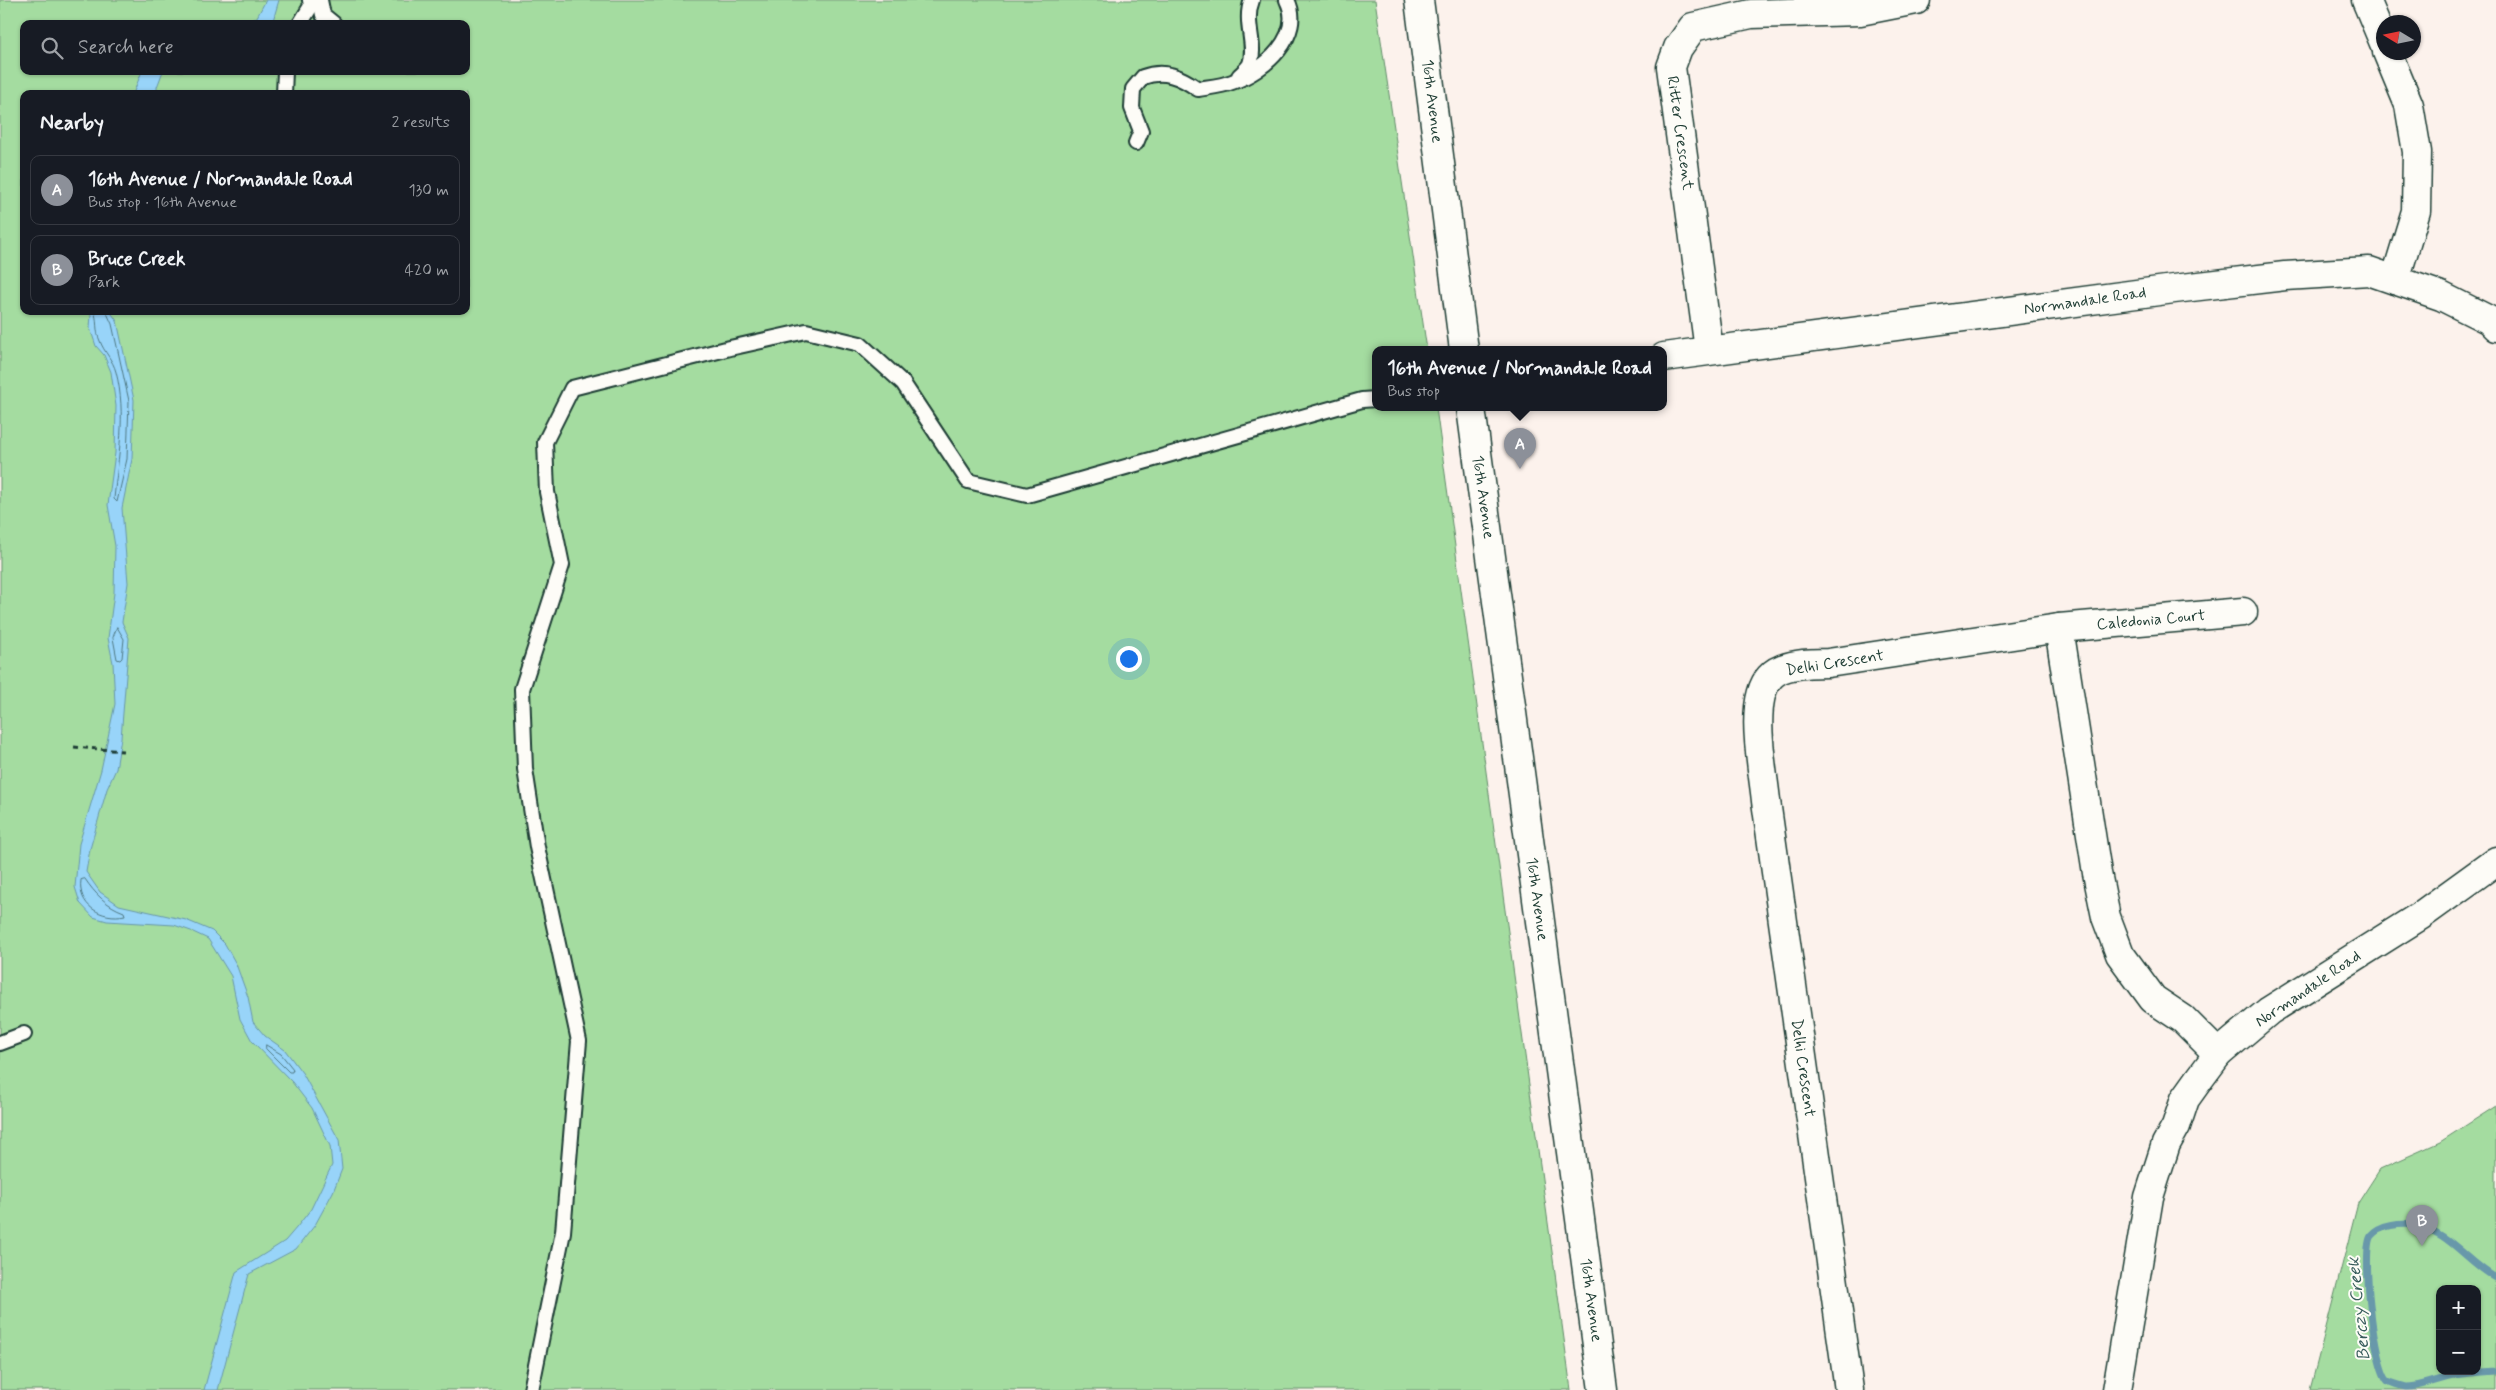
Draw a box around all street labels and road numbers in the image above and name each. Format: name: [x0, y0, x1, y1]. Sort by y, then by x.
street label: 16th Avenue: [1416, 58, 1448, 144]
street label: Ritter Crescent: [1662, 75, 1698, 192]
street label: Normandale Road: [2022, 282, 2148, 320]
street label: 16th Avenue: [1467, 454, 1499, 540]
street label: Caledonia Court: [2096, 605, 2207, 635]
street label: Delhi Crescent: [1785, 645, 1886, 681]
street label: 16th Avenue: [1521, 856, 1553, 942]
street label: Normandale Road: [2251, 946, 2365, 1032]
street label: Delhi Crescent: [1786, 1018, 1820, 1119]
street label: 16th Avenue: [1575, 1257, 1607, 1343]

